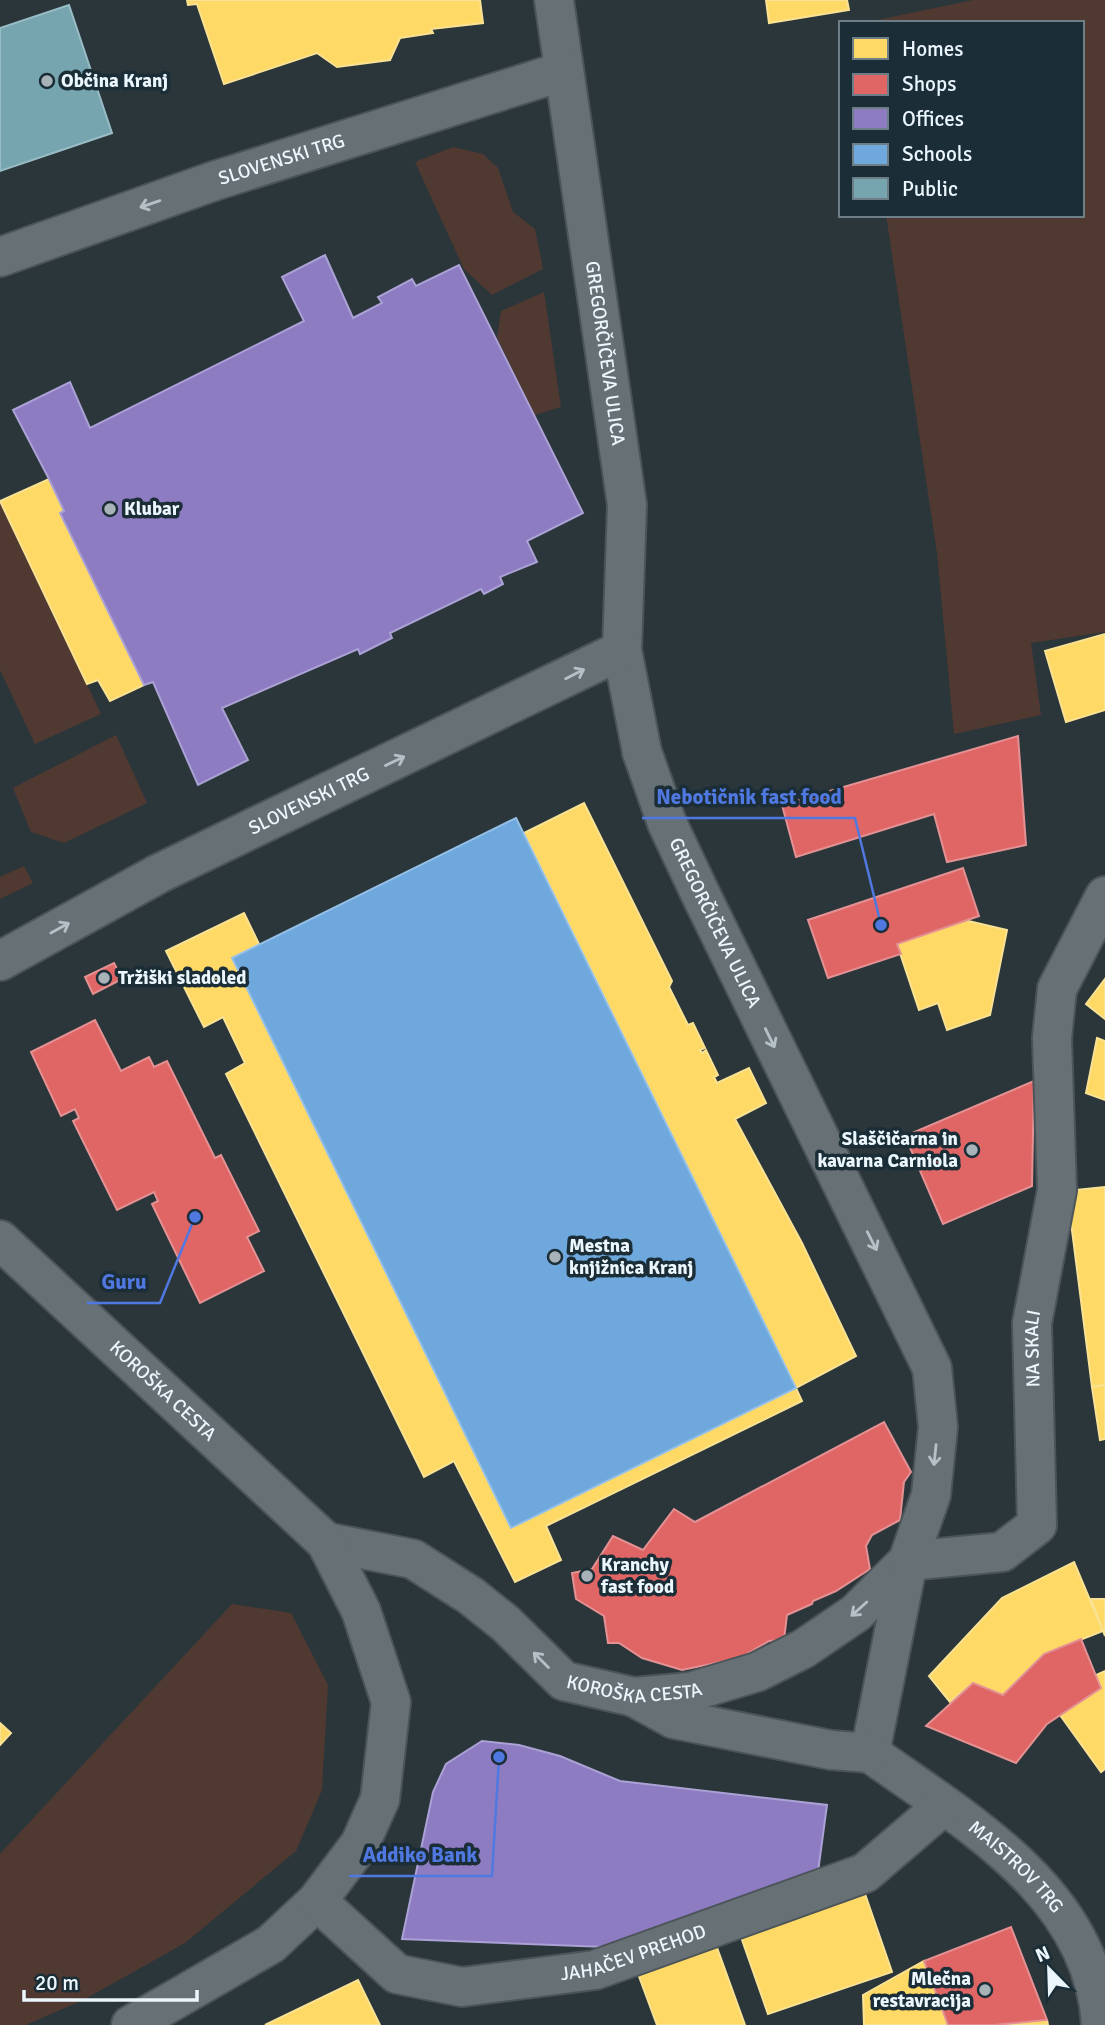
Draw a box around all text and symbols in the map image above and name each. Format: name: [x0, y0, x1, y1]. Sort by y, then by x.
legend: [839, 21, 1084, 217]
text: Homes: [902, 36, 964, 62]
place label: Občina Kranj: [61, 69, 168, 93]
text: Shops: [902, 71, 956, 97]
marker: Občina Kranj: [39, 73, 55, 89]
text: Offices: [902, 106, 964, 132]
street label: SLOVENSKI TRG: [215, 129, 348, 191]
text: Schools: [902, 141, 972, 167]
text: Public: [902, 176, 958, 202]
one-way arrow: [139, 199, 161, 211]
street label: GREGORČIČEVA ULICA: [580, 259, 630, 448]
place label: Klubar: [124, 497, 180, 521]
marker: Klubar: [102, 501, 118, 517]
one-way arrow: [564, 667, 585, 681]
one-way arrow: [384, 754, 405, 767]
street label: SLOVENSKI TRG: [245, 762, 373, 840]
callout: Nebotičnik fast food: [642, 776, 855, 818]
text: Nebotičnik fast food: [656, 784, 842, 810]
street label: GREGORČIČEVA ULICA: [664, 834, 766, 1012]
one-way arrow: [49, 921, 69, 935]
place label: Tržiški sladoled: [118, 966, 246, 990]
marker: Tržiški sladoled: [96, 970, 112, 986]
one-way arrow: [763, 1027, 777, 1048]
place label: Slaščičarna in kavarna Carniola: [817, 1127, 958, 1173]
marker: Slaščičarna in kavarna Carniola: [964, 1142, 980, 1158]
one-way arrow: [865, 1230, 879, 1251]
place label: Mestna knjižnica Kranj: [569, 1234, 693, 1280]
marker: Mestna knjižnica Kranj: [547, 1249, 563, 1265]
callout: Guru: [87, 1261, 160, 1303]
text: Guru: [101, 1269, 147, 1295]
street label: NA SKALI: [1020, 1308, 1046, 1388]
street label: KOROŠKA CESTA: [104, 1335, 222, 1447]
one-way arrow: [928, 1443, 941, 1465]
place label: Kranchy fast food: [600, 1553, 674, 1599]
marker: Kranchy fast food: [579, 1568, 595, 1584]
one-way arrow: [851, 1600, 868, 1617]
one-way arrow: [533, 1651, 550, 1668]
street label: KOROŠKA CESTA: [564, 1670, 705, 1709]
street label: MAISTROV TRG: [964, 1815, 1068, 1918]
callout: Addiko Bank: [349, 1834, 492, 1876]
text: Addiko Bank: [363, 1842, 477, 1868]
street label: JAHAČEV PREHOD: [559, 1919, 709, 1986]
north arrow: [1014, 1934, 1084, 2004]
text: N: [1032, 1941, 1054, 1968]
scale bar: [24, 1958, 198, 2002]
place label: Mlečna restavracija: [873, 1967, 971, 2013]
text: 20 m: [35, 1970, 79, 1996]
marker: Mlečna restavracija: [977, 1982, 993, 1998]

